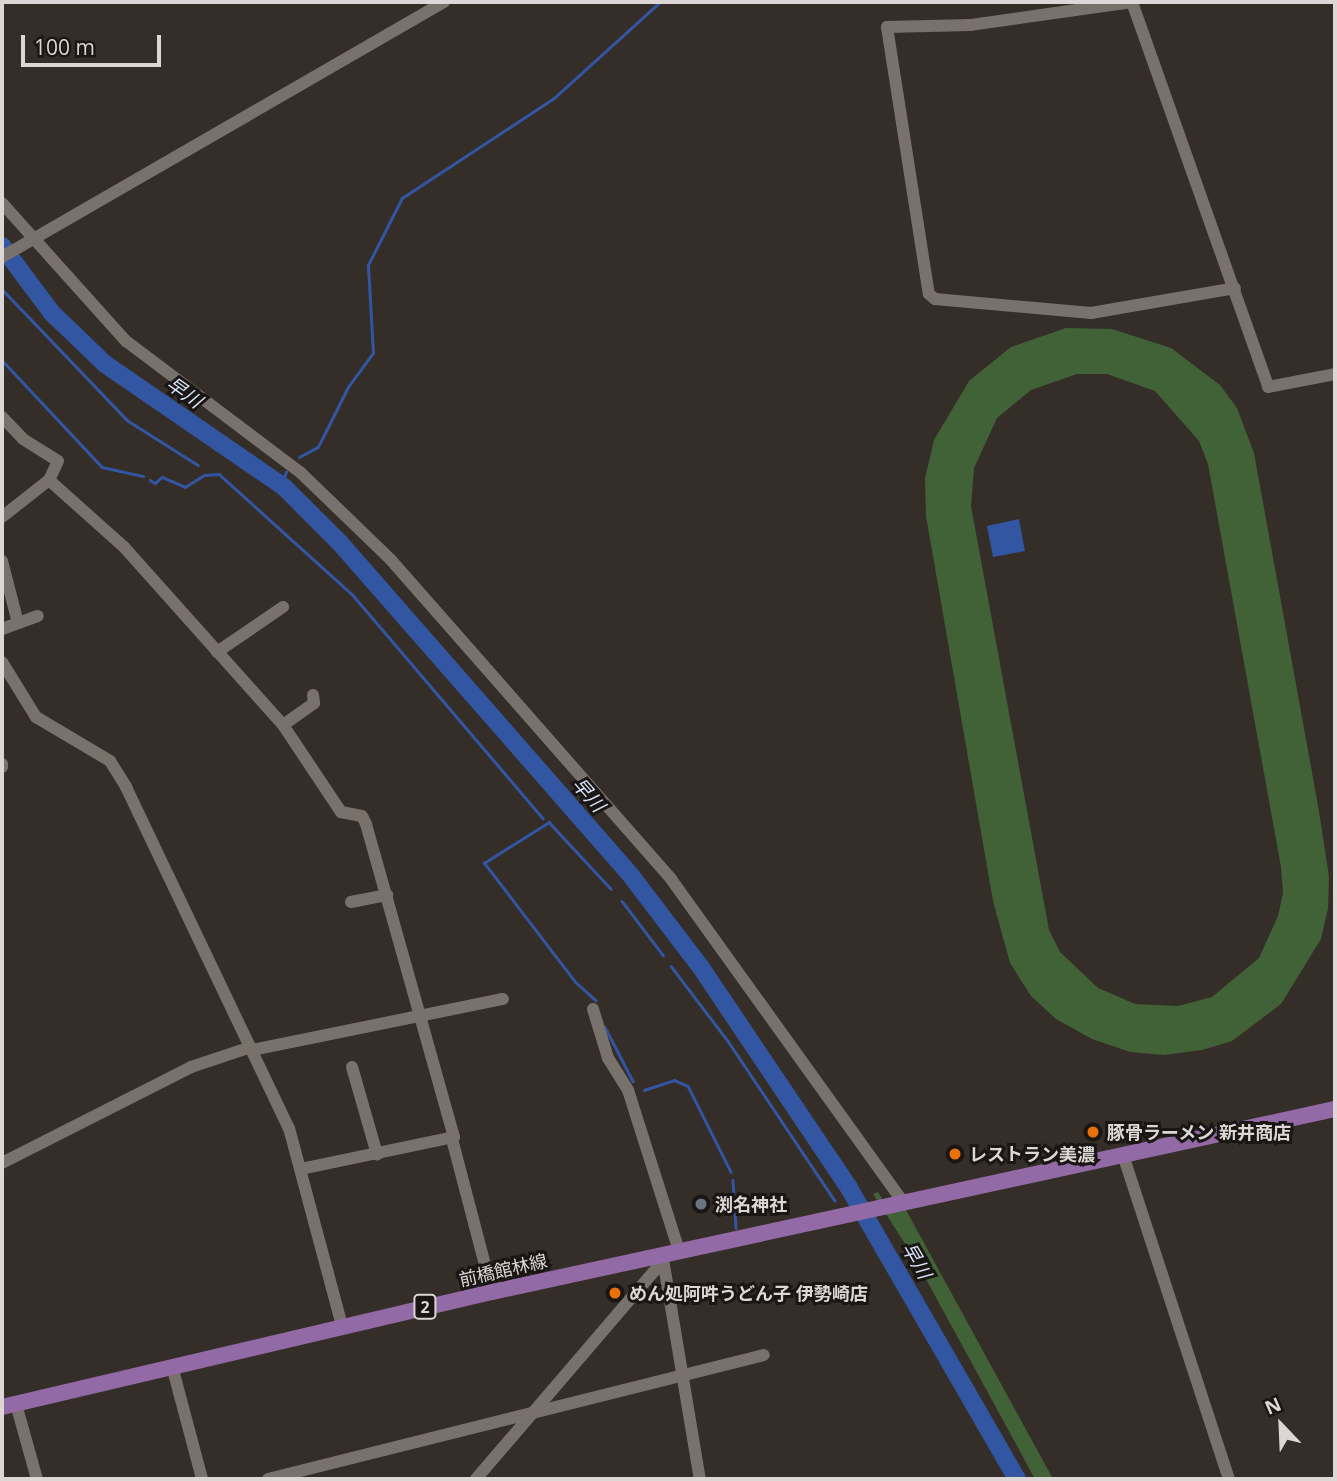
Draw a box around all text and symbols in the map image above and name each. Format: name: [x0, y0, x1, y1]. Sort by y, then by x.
scale bar: [24, 21, 164, 65]
text: 100 m: [34, 33, 95, 61]
water label: 早川: [162, 373, 206, 413]
water label: 早川: [567, 773, 609, 817]
place label: 豚骨ラーメン 新井商店: [1107, 1121, 1292, 1143]
marker: 豚骨ラーメン 新井商店: [1085, 1124, 1101, 1140]
place label: レストラン美濃: [969, 1143, 1095, 1165]
marker: レストラン美濃: [947, 1146, 963, 1162]
place label: 渕名神社: [715, 1193, 787, 1215]
marker: 渕名神社: [693, 1196, 709, 1212]
water label: 早川: [897, 1239, 935, 1283]
street label: 前橋館林線: [457, 1249, 549, 1291]
place label: めん処阿吽うどん子 伊勢崎店: [629, 1282, 868, 1304]
marker: めん処阿吽うどん子 伊勢崎店: [607, 1285, 623, 1301]
road number: 2: [413, 1294, 437, 1320]
north arrow: [1246, 1390, 1316, 1460]
text: N: [1261, 1391, 1285, 1421]

